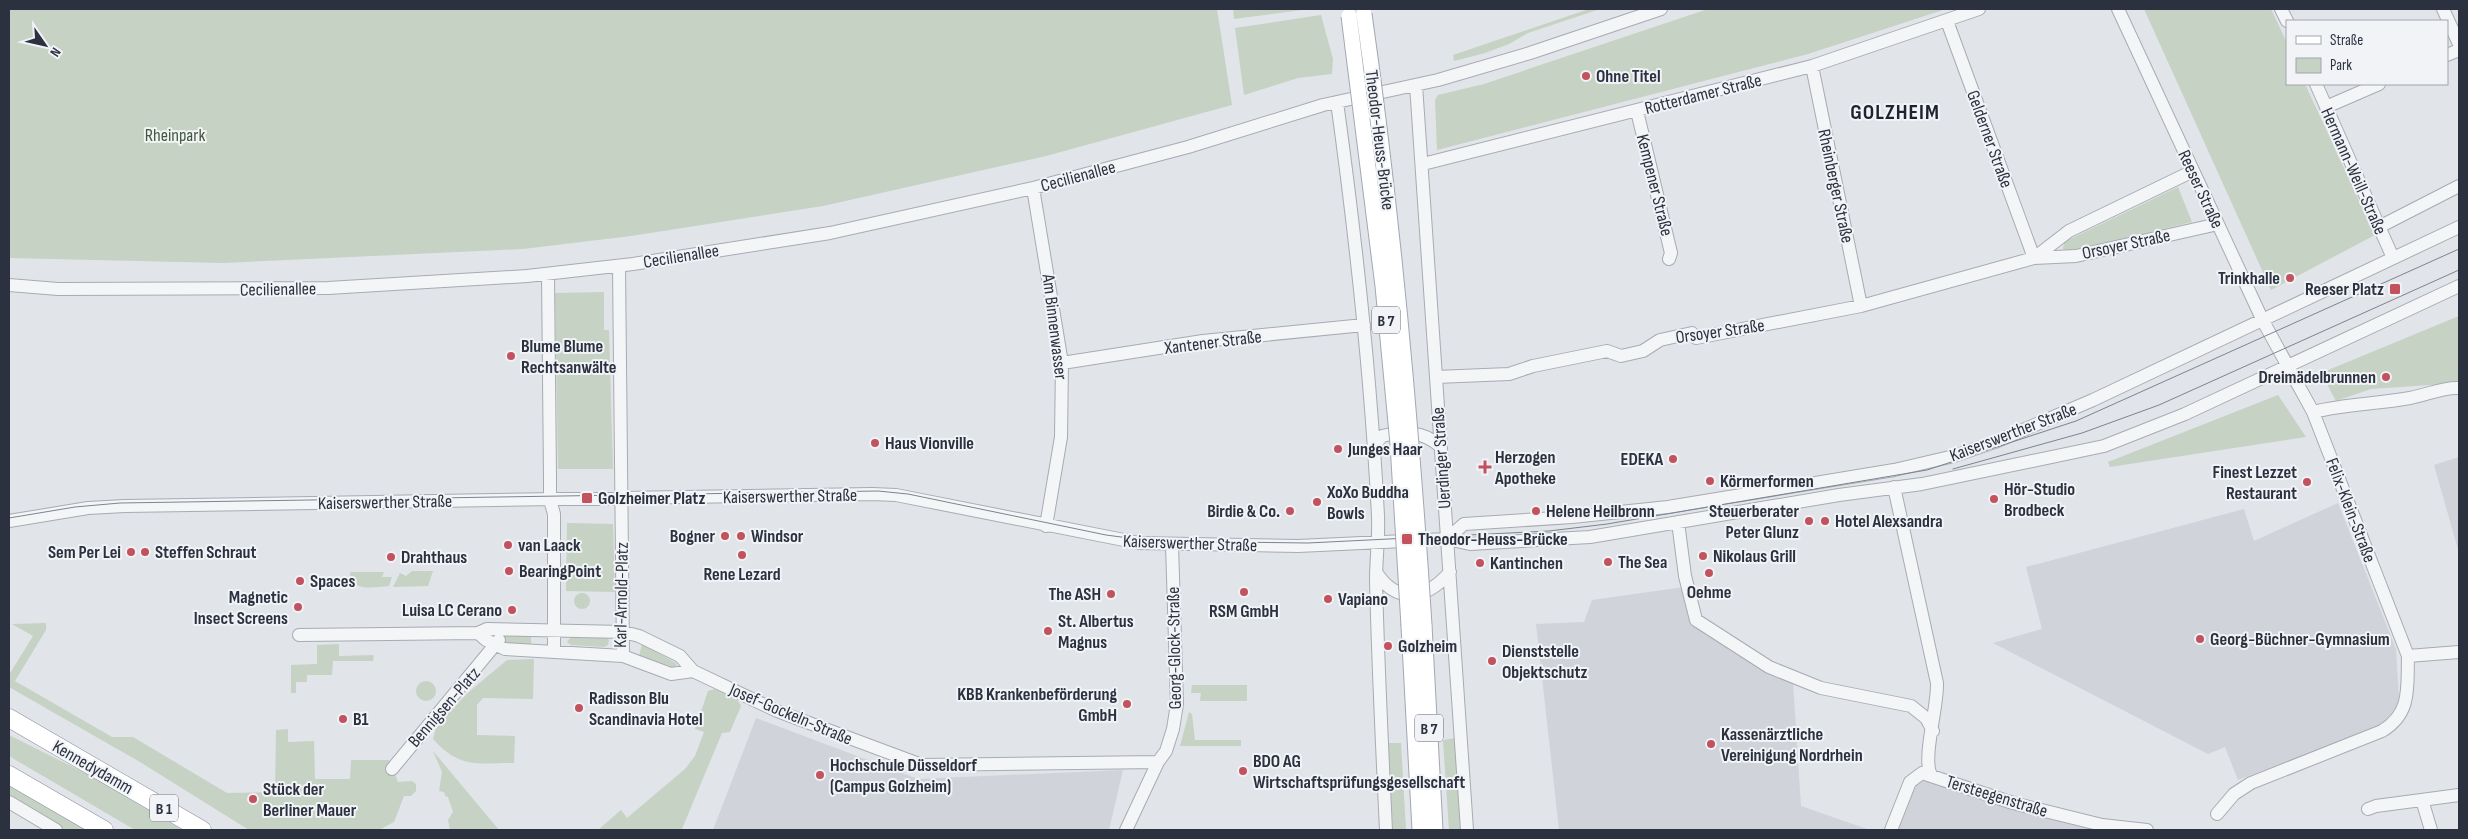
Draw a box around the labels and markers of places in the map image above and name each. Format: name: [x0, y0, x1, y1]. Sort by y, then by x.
place label: Ohne Titel: [1596, 66, 1661, 87]
marker: Ohne Titel: [1580, 70, 1592, 82]
place label: Trinkhalle: [2218, 268, 2280, 289]
marker: Trinkhalle: [2284, 272, 2296, 284]
place label: Reeser Platz: [2305, 279, 2384, 300]
marker: Reeser Platz: [2388, 282, 2402, 296]
place label: Blume Blume Rechtsanwälte: [521, 336, 616, 378]
marker: Blume Blume Rechtsanwälte: [505, 350, 517, 362]
place label: Dreimädelbrunnen: [2259, 367, 2376, 388]
marker: Dreimädelbrunnen: [2380, 371, 2392, 383]
place label: Haus Vionville: [885, 433, 974, 454]
marker: Haus Vionville: [869, 437, 881, 449]
place label: Junges Haar: [1347, 439, 1423, 460]
marker: Junges Haar: [1332, 443, 1344, 455]
place label: Herzogen Apotheke: [1494, 447, 1556, 489]
place label: EDEKA: [1621, 449, 1663, 470]
marker: EDEKA: [1667, 453, 1679, 465]
marker: Herzogen Apotheke: [1479, 461, 1491, 473]
place label: Finest Lezzet Restaurant: [2213, 462, 2297, 504]
place label: Körmerformen: [1720, 471, 1814, 492]
marker: Körmerformen: [1704, 475, 1716, 487]
marker: Finest Lezzet Restaurant: [2301, 476, 2313, 488]
place label: Hör-Studio Brodbeck: [2004, 479, 2075, 521]
place label: XoXo Buddha Bowls: [1326, 482, 1409, 524]
place label: Golzheimer Platz: [598, 488, 705, 509]
marker: Golzheimer Platz: [580, 491, 594, 505]
marker: Hör-Studio Brodbeck: [1988, 493, 2000, 505]
marker: XoXo Buddha Bowls: [1311, 496, 1323, 508]
place label: Birdie & Co.: [1207, 501, 1280, 522]
place label: Helene Heilbronn: [1546, 501, 1655, 522]
place label: Steuerberater Peter Glunz: [1709, 501, 1799, 543]
marker: Birdie & Co.: [1284, 505, 1296, 517]
marker: Helene Heilbronn: [1530, 505, 1542, 517]
place label: Hotel Alexsandra: [1835, 511, 1943, 532]
marker: Steuerberater Peter Glunz: [1803, 515, 1815, 527]
marker: Hotel Alexsandra: [1819, 515, 1831, 527]
place label: Bogner: [670, 526, 715, 547]
place label: Windsor: [751, 526, 804, 547]
place label: Theodor-Heuss-Brücke: [1418, 529, 1568, 550]
marker: Bogner: [719, 530, 731, 542]
marker: Windsor: [735, 530, 747, 542]
marker: Theodor-Heuss-Brücke: [1400, 532, 1414, 546]
place label: van Laack: [518, 535, 581, 556]
marker: van Laack: [502, 539, 514, 551]
place label: Sem Per Lei: [48, 542, 121, 563]
place label: Steffen Schraut: [155, 542, 256, 563]
marker: Sem Per Lei: [125, 546, 137, 558]
marker: Steffen Schraut: [139, 546, 151, 558]
place label: Nikolaus Grill: [1713, 546, 1796, 567]
place label: Drahthaus: [401, 547, 467, 568]
marker: Rene Lezard: [736, 549, 748, 561]
marker: Nikolaus Grill: [1697, 550, 1709, 562]
marker: Drahthaus: [385, 551, 397, 563]
place label: The Sea: [1618, 552, 1667, 573]
place label: Kantinchen: [1490, 553, 1563, 574]
marker: The Sea: [1602, 556, 1614, 568]
marker: Kantinchen: [1474, 557, 1486, 569]
place label: BearingPoint: [519, 561, 601, 582]
place label: Rene Lezard: [703, 564, 781, 585]
marker: BearingPoint: [503, 565, 515, 577]
marker: Oehme: [1703, 567, 1715, 579]
place label: Spaces: [310, 571, 356, 592]
marker: Spaces: [294, 575, 306, 587]
place label: Oehme: [1687, 582, 1731, 603]
place label: The ASH: [1049, 584, 1101, 605]
marker: RSM GmbH: [1238, 586, 1250, 598]
place label: Magnetic Insect Screens: [194, 587, 288, 629]
marker: The ASH: [1105, 588, 1117, 600]
place label: Vapiano: [1338, 589, 1388, 610]
marker: Vapiano: [1322, 593, 1334, 605]
place label: Luisa LC Cerano: [402, 600, 502, 621]
marker: Magnetic Insect Screens: [292, 601, 304, 613]
place label: RSM GmbH: [1209, 601, 1279, 622]
marker: Luisa LC Cerano: [506, 604, 518, 616]
place label: St. Albertus Magnus: [1058, 611, 1134, 653]
marker: St. Albertus Magnus: [1042, 625, 1054, 637]
place label: Georg-Büchner-Gymnasium: [2210, 629, 2390, 650]
marker: Georg-Büchner-Gymnasium: [2194, 633, 2206, 645]
place label: Golzheim: [1398, 636, 1457, 657]
marker: Golzheim: [1382, 640, 1394, 652]
place label: Dienststelle Objektschutz: [1502, 641, 1587, 683]
marker: Dienststelle Objektschutz: [1486, 655, 1498, 667]
place label: KBB Krankenbeförderung GmbH: [957, 684, 1117, 726]
place label: Radisson Blu Scandinavia Hotel: [589, 688, 703, 730]
marker: KBB Krankenbeförderung GmbH: [1121, 698, 1133, 710]
marker: Radisson Blu Scandinavia Hotel: [573, 702, 585, 714]
place label: B1: [353, 709, 369, 730]
marker: B1: [337, 713, 349, 725]
place label: Kassenärztliche Vereinigung Nordrhein: [1721, 724, 1863, 766]
marker: Kassenärztliche Vereinigung Nordrhein: [1705, 738, 1717, 750]
place label: BDO AG Wirtschaftsprüfungsgesellschaft: [1253, 751, 1465, 793]
place label: Hochschule Düsseldorf (Campus Golzheim): [830, 755, 977, 797]
marker: BDO AG Wirtschaftsprüfungsgesellschaft: [1237, 765, 1249, 777]
marker: Hochschule Düsseldorf (Campus Golzheim): [814, 769, 826, 781]
place label: Stück der Berliner Mauer: [263, 779, 357, 821]
marker: Stück der Berliner Mauer: [247, 793, 259, 805]

